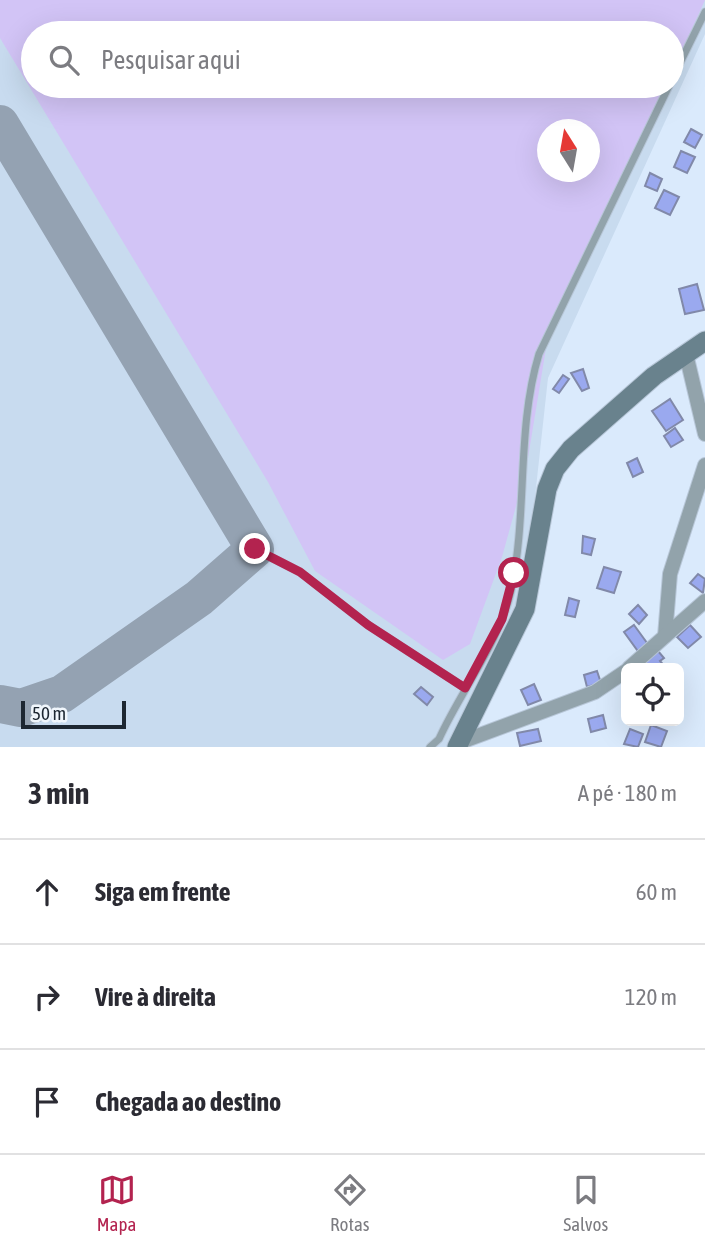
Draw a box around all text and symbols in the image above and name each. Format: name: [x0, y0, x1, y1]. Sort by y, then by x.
search box: [21, 21, 684, 98]
icon: search: [45, 41, 83, 79]
text: Pesquisar aqui: [101, 45, 241, 75]
north arrow: [537, 119, 600, 182]
route end: [239, 533, 270, 564]
route start: [498, 557, 529, 588]
map controls: [621, 663, 684, 726]
button: locate: [621, 663, 684, 726]
scale bar: [21, 698, 126, 730]
text: 50 m: [32, 702, 66, 724]
text: 3 min: [28, 776, 89, 810]
text: A pé · 180 m: [578, 780, 677, 806]
icon: ahead: [28, 873, 66, 911]
text: Siga em frente: [95, 877, 231, 907]
text: 60 m: [636, 879, 677, 905]
icon: right: [28, 978, 66, 1016]
text: Vire à direita: [95, 982, 216, 1012]
text: 120 m: [625, 984, 677, 1010]
icon: arrive: [28, 1083, 66, 1121]
text: Chegada ao destino: [95, 1087, 281, 1117]
tab: Mapa: [97, 1171, 136, 1235]
tab: Rotas: [330, 1171, 369, 1235]
tab: Salvos: [563, 1171, 608, 1235]

